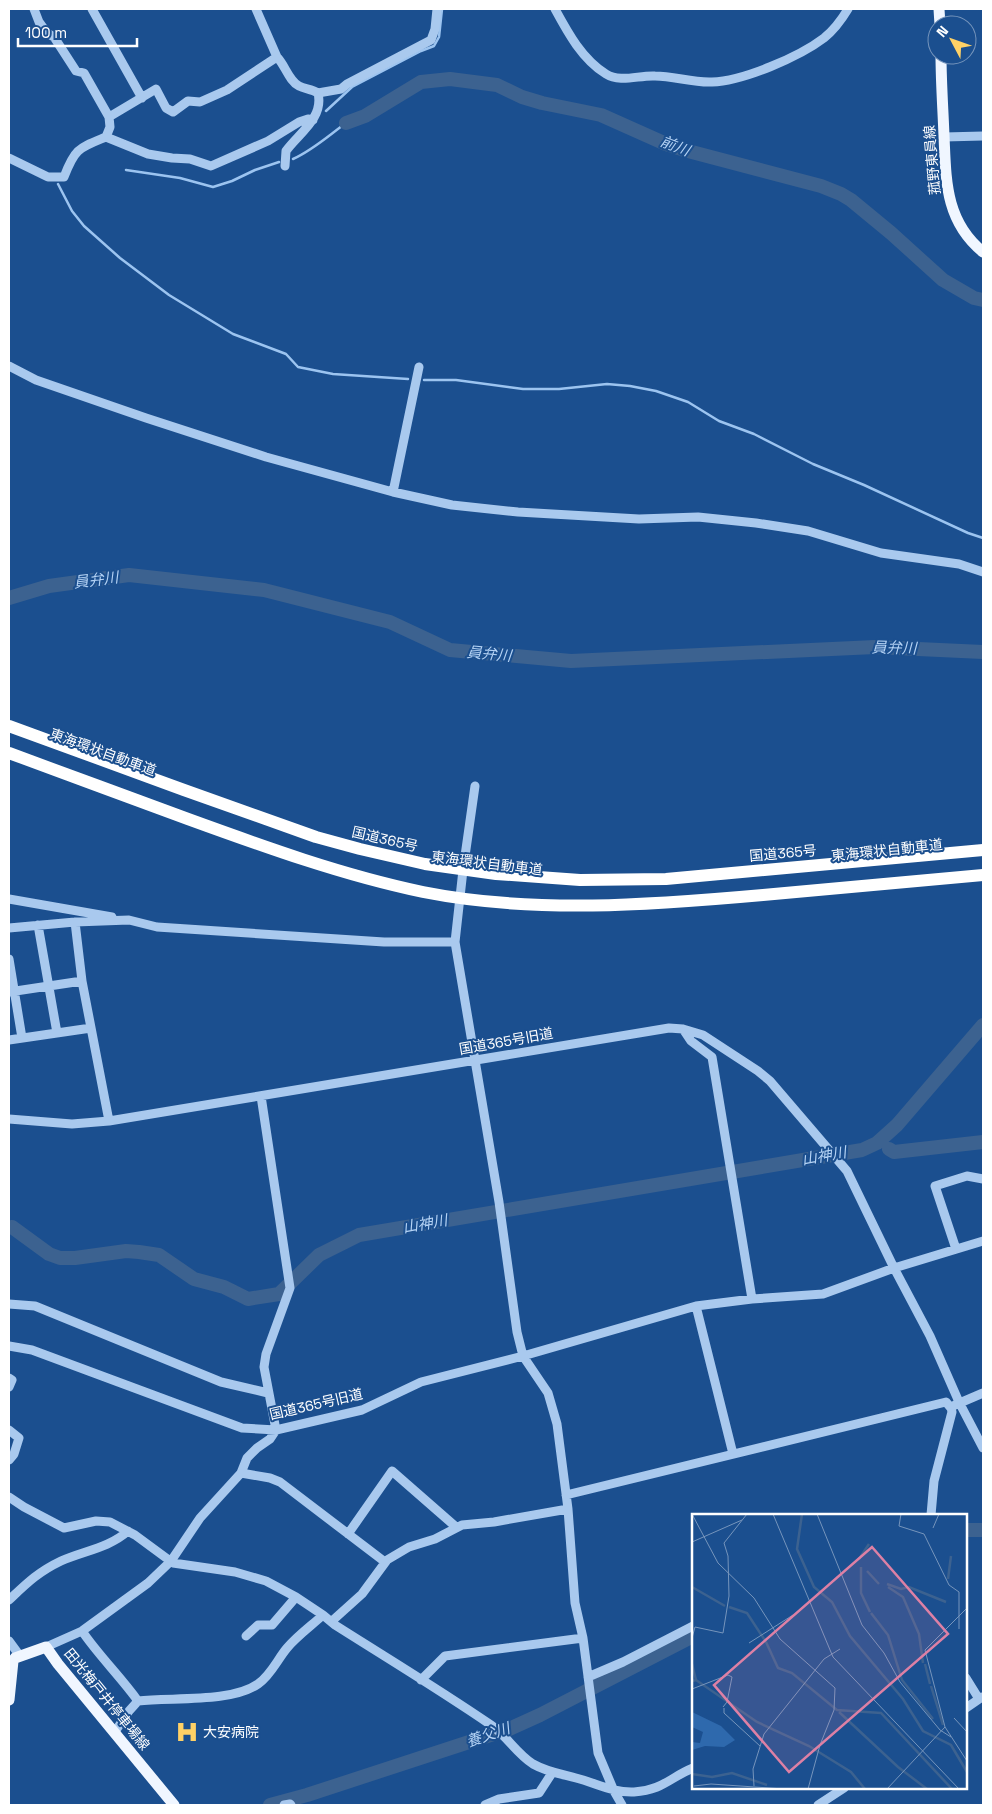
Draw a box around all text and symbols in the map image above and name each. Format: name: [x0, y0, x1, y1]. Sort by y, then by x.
scale bar: [18, 15, 136, 47]
north arrow: [927, 15, 977, 65]
text: N: [932, 22, 952, 41]
text: 100 m: [25, 23, 67, 42]
street label: 菰野東員線: [920, 124, 944, 196]
water label: 前川: [658, 131, 694, 160]
water label: 員弁川: [72, 567, 121, 592]
water label: 員弁川: [871, 638, 919, 657]
water label: 員弁川: [466, 642, 514, 665]
street label: 東海環状自動車道: [47, 724, 159, 780]
street label: 国道365号: [350, 823, 420, 855]
street label: 東海環状自動車道: [830, 835, 944, 865]
street label: 国道365号: [749, 841, 817, 865]
street label: 東海環状自動車道: [430, 847, 544, 879]
street label: 国道365号旧道: [457, 1024, 555, 1058]
water label: 山神川: [800, 1142, 850, 1169]
water label: 山神川: [401, 1210, 451, 1237]
street label: 国道365号旧道: [267, 1384, 365, 1424]
inset map: [692, 1514, 967, 1789]
street label: 田光梅戸井停車場線: [60, 1644, 154, 1754]
water label: 養父川: [463, 1718, 514, 1751]
hospital icon: 大安病院: [174, 1719, 200, 1745]
place label: 大安病院: [203, 1723, 259, 1741]

